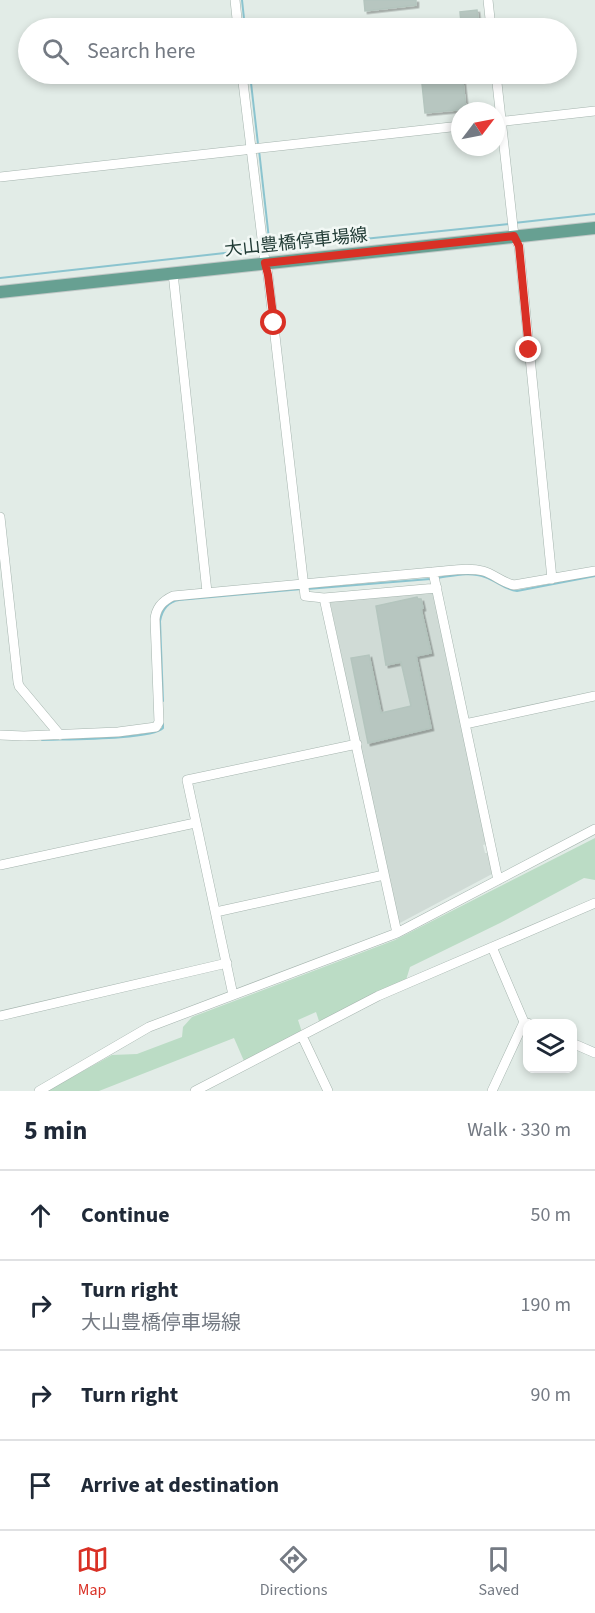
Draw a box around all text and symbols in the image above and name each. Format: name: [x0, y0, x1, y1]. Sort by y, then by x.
search box: [18, 18, 577, 84]
icon: search: [39, 35, 72, 68]
text: Search here: [87, 35, 195, 67]
north arrow: [451, 102, 505, 156]
street label: 大山豊橋停車場線: [223, 223, 369, 262]
route start: [260, 309, 286, 335]
route end: [515, 336, 541, 362]
map controls: [523, 1019, 577, 1073]
button: layers: [523, 1019, 577, 1073]
text: 5 min: [24, 1112, 87, 1149]
text: Walk · 330 m: [467, 1116, 571, 1144]
icon: ahead: [24, 1199, 57, 1232]
text: Continue: [81, 1199, 170, 1231]
text: 50 m: [531, 1201, 571, 1229]
text: Turn right: [81, 1274, 178, 1306]
icon: right: [24, 1289, 57, 1322]
text: 190 m: [521, 1291, 571, 1319]
text: 大山豊橋停車場線: [81, 1309, 241, 1337]
icon: right: [24, 1379, 57, 1412]
text: Turn right: [81, 1379, 178, 1411]
text: 90 m: [531, 1381, 571, 1409]
icon: arrive: [24, 1469, 57, 1502]
text: Arrive at destination: [81, 1469, 279, 1501]
tab: Map: [76, 1543, 109, 1601]
tab: Directions: [260, 1543, 327, 1601]
tab: Saved: [479, 1543, 519, 1601]

